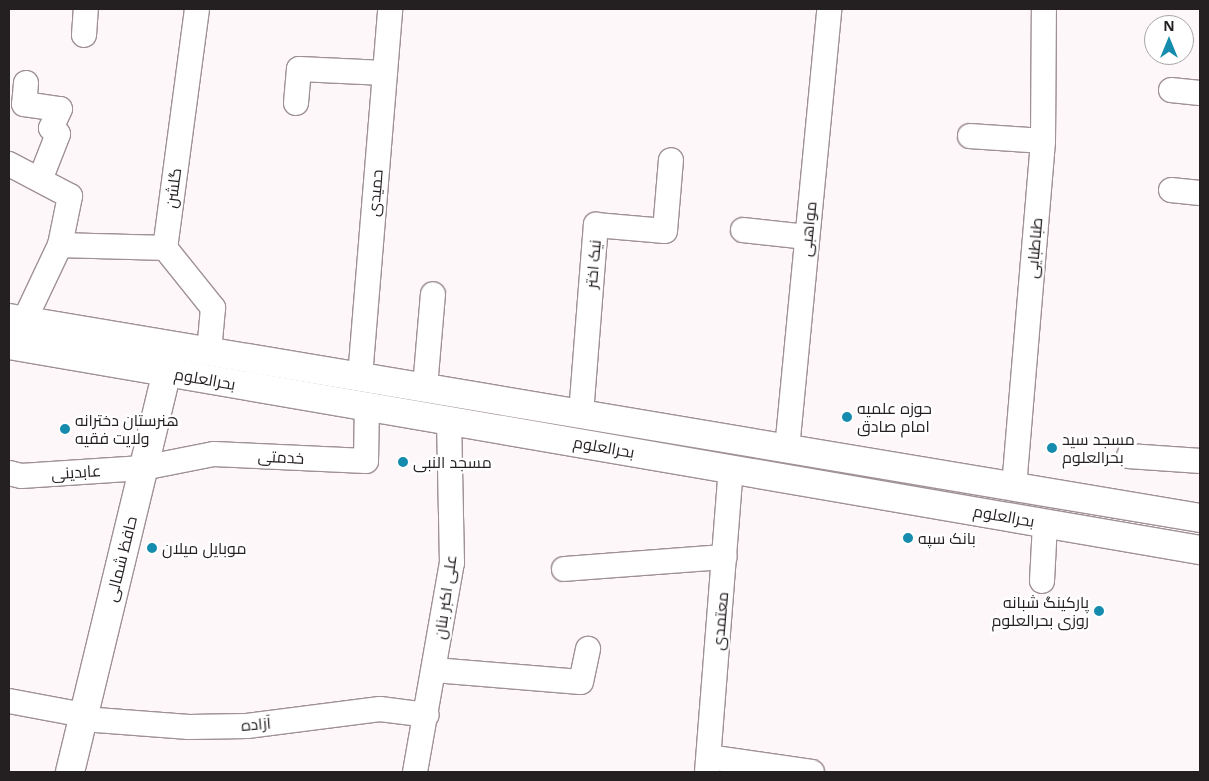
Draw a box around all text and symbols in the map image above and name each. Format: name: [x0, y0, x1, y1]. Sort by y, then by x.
north arrow: [1144, 15, 1194, 65]
text: N: [1163, 16, 1175, 35]
street label: گلشن: [161, 167, 185, 209]
street label: حمیدی: [363, 169, 387, 217]
street label: مواهبی: [796, 200, 820, 258]
street label: طباطبایی: [1022, 217, 1046, 279]
street label: نیک اختر: [581, 239, 605, 289]
street label: بحرالعلوم: [173, 364, 237, 394]
place label: حوزه علمیه امام صادق: [857, 398, 932, 436]
place label: هنرستان دخترانه ولایت فقیه: [75, 410, 179, 448]
marker: حوزه علمیه امام صادق: [841, 411, 853, 423]
marker: هنرستان دخترانه ولایت فقیه: [59, 423, 71, 435]
place label: مسجد سید بحرالعلوم: [1062, 429, 1135, 467]
street label: بحرالعلوم: [572, 432, 636, 462]
marker: مسجد سید بحرالعلوم: [1046, 442, 1058, 454]
street label: خدمتی: [257, 446, 305, 468]
place label: مسجد النبی: [413, 452, 492, 472]
marker: مسجد النبی: [397, 456, 409, 468]
street label: عابدینی: [50, 461, 102, 483]
street label: بحرالعلوم: [972, 501, 1036, 531]
street label: حافظ شمالی: [101, 514, 141, 604]
place label: بانک سپه: [918, 528, 976, 548]
marker: بانک سپه: [902, 532, 914, 544]
place label: موبایل میلان: [162, 538, 246, 558]
marker: موبایل میلان: [146, 542, 158, 554]
street label: علی اکبر بنان: [430, 554, 460, 640]
street label: معتمدی: [708, 591, 732, 651]
place label: پارکینگ شبانه روزی بحرالعلوم: [992, 592, 1089, 630]
marker: پارکینگ شبانه روزی بحرالعلوم: [1093, 605, 1105, 617]
street label: آزاده: [240, 713, 272, 735]

